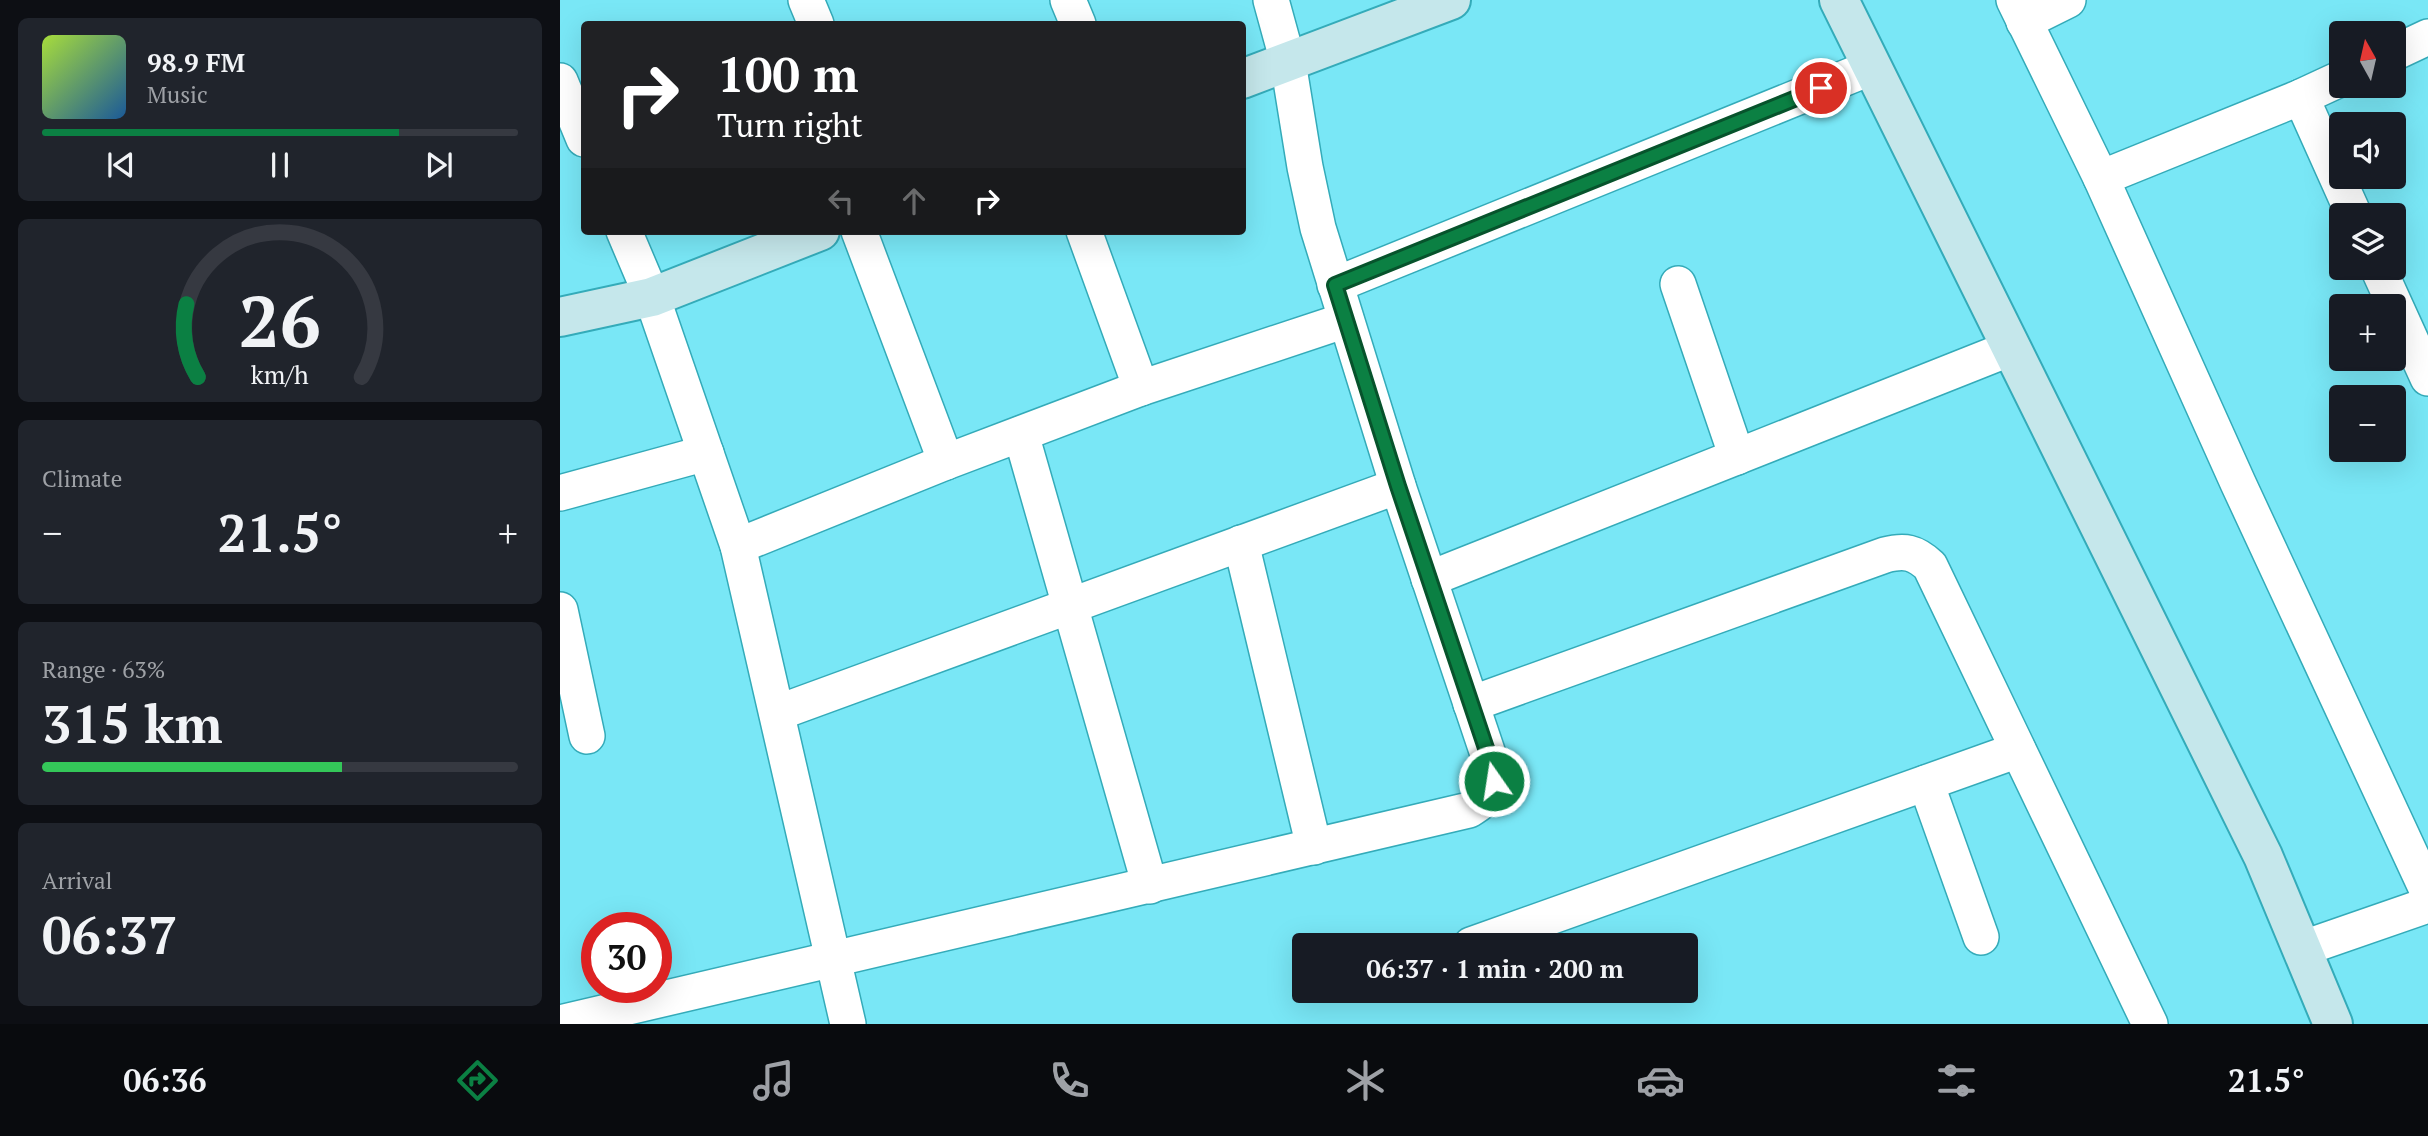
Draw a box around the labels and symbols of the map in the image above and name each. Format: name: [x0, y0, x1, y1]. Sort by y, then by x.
north arrow: [2329, 21, 2406, 98]
pin: [1791, 58, 1851, 118]
position arrow: [1457, 744, 1531, 818]
speed limit sign: 30: [581, 912, 672, 1003]

